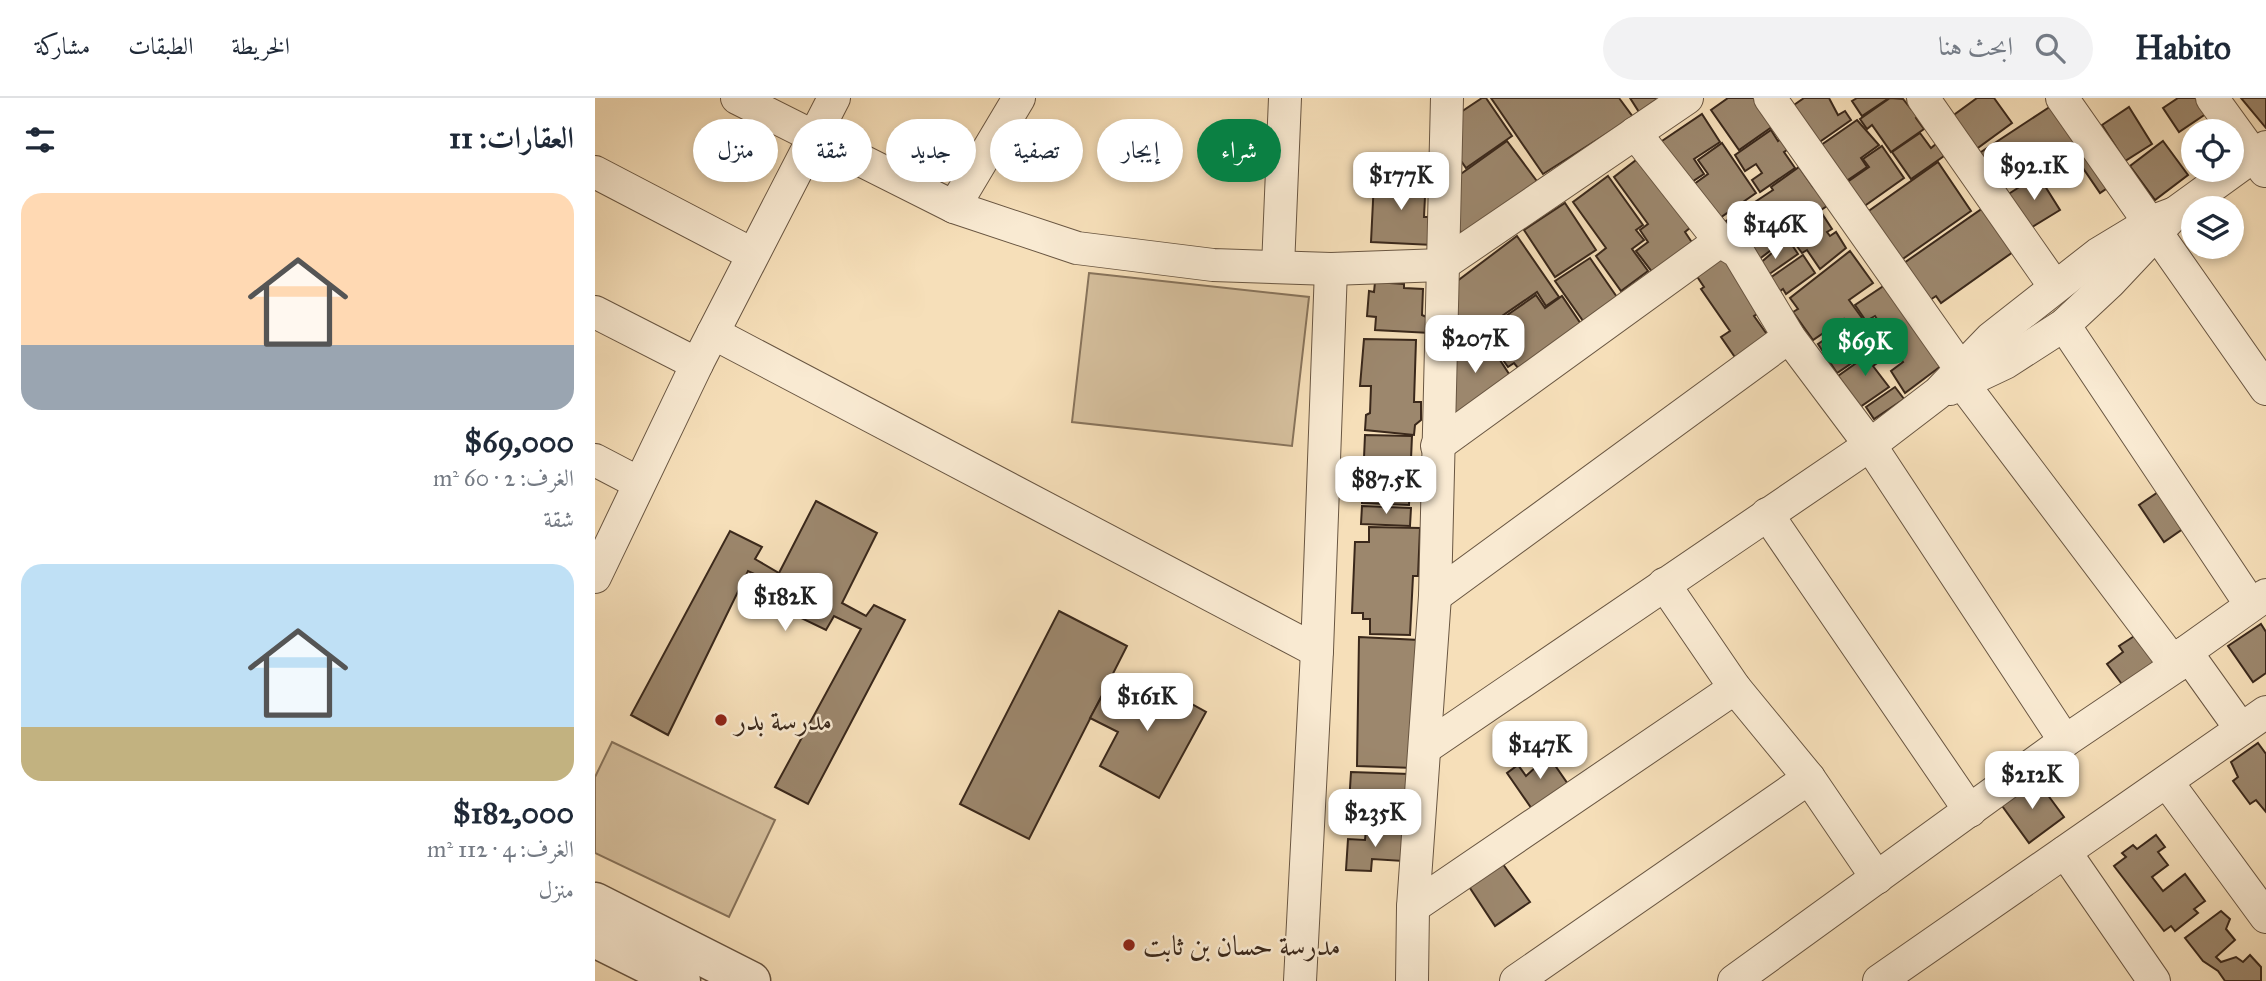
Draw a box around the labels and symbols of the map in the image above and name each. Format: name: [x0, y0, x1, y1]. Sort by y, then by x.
pin: $92.1K: [1977, 142, 2091, 202]
pin: $177K: [1352, 152, 1450, 212]
pin: $146K: [1726, 202, 1824, 261]
pin: $207K: [1426, 316, 1524, 375]
pin: $69K: [1824, 318, 1906, 378]
pin: $87.5K: [1329, 456, 1443, 516]
pin: $182K: [736, 574, 834, 633]
pin: $161K: [1098, 674, 1196, 733]
place label: مدرسة بدر: [732, 703, 832, 738]
marker: مدرسة بدر: [713, 712, 729, 728]
pin: $147K: [1491, 722, 1589, 781]
pin: $212K: [1983, 752, 2081, 811]
pin: $235K: [1326, 790, 1424, 849]
place label: مدرسة حسان بن ثابت: [1143, 928, 1341, 963]
marker: مدرسة حسان بن ثابت: [1121, 937, 1137, 953]

